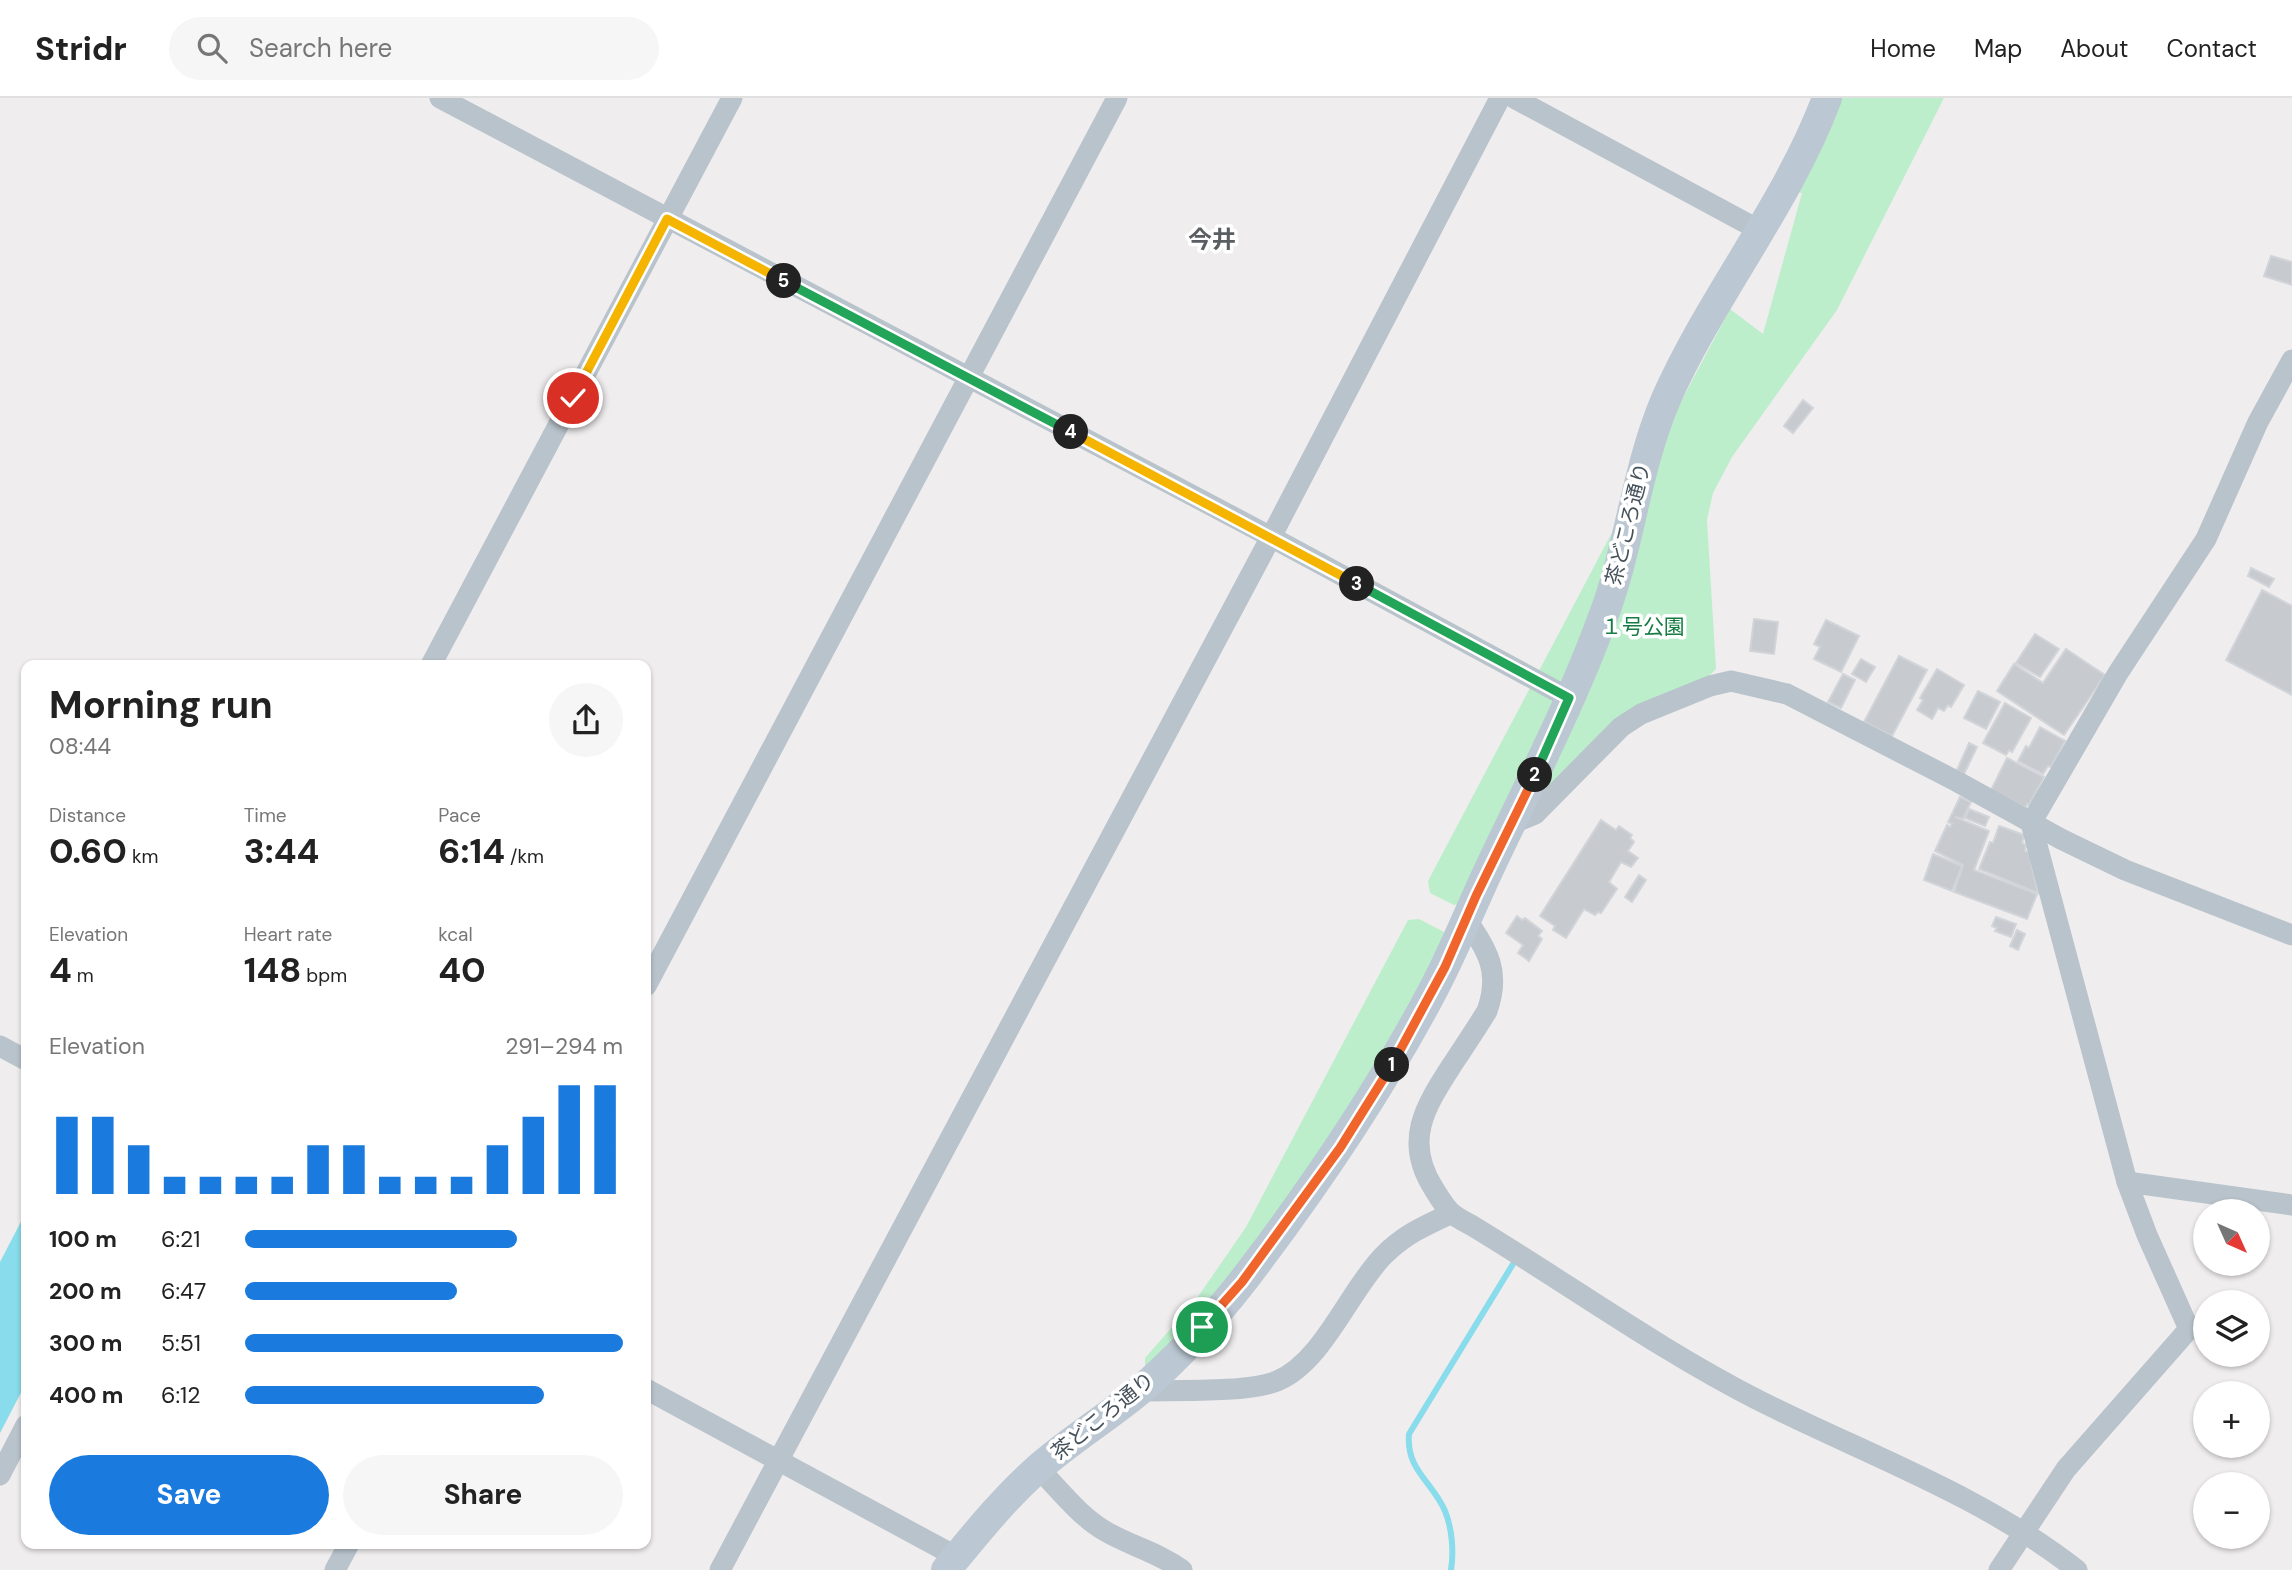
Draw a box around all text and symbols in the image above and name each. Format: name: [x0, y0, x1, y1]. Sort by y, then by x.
search box: [169, 17, 659, 80]
text: Stridr: [35, 27, 127, 70]
icon: search: [193, 29, 231, 67]
text: Search here: [249, 31, 392, 65]
text: Home: [1870, 33, 1936, 64]
text: Map: [1974, 33, 2022, 64]
text: About: [2060, 33, 2129, 64]
text: Contact: [2167, 33, 2257, 64]
district label: 今井: [1188, 224, 1236, 255]
pin: 5: [766, 264, 802, 298]
text: 5: [778, 268, 789, 293]
pin: [543, 368, 603, 428]
icon: check: [554, 379, 592, 417]
pin: 4: [1054, 414, 1088, 450]
text: 4: [1064, 419, 1077, 444]
street label: 茶どころ通り: [1599, 460, 1657, 588]
pin: 3: [1340, 566, 1374, 602]
text: 3: [1351, 571, 1362, 596]
park label: １号公園: [1601, 613, 1685, 641]
text: Morning run: [49, 680, 273, 730]
button: share: [549, 683, 623, 757]
text: 08:44: [49, 731, 111, 761]
pin: 2: [1518, 758, 1552, 792]
text: 2: [1529, 762, 1540, 787]
text: Distance: [49, 803, 126, 828]
text: Time: [244, 803, 287, 828]
text: Pace: [438, 803, 481, 828]
text: 0.60: [49, 828, 127, 874]
text: 3:44: [244, 828, 319, 874]
text: 6:14: [438, 828, 505, 874]
text: km: [127, 844, 158, 869]
text: /km: [505, 844, 544, 869]
text: Elevation: [49, 922, 128, 947]
text: Heart rate: [244, 922, 332, 947]
text: kcal: [438, 922, 473, 947]
text: 4: [49, 947, 72, 993]
text: 148: [244, 947, 301, 993]
text: 40: [438, 947, 486, 993]
text: m: [72, 963, 94, 988]
text: bpm: [301, 963, 347, 988]
text: Elevation: [49, 1031, 145, 1061]
text: 291–294 m: [505, 1031, 623, 1061]
pin: 1: [1374, 1048, 1410, 1082]
text: 1: [1388, 1052, 1395, 1077]
north arrow: [2193, 1199, 2270, 1276]
map controls: [2193, 1199, 2270, 1549]
text: 100 m: [49, 1224, 117, 1254]
text: 6:21: [161, 1224, 201, 1254]
text: 200 m: [49, 1276, 122, 1306]
text: 6:47: [161, 1276, 206, 1306]
button: layers: [2193, 1290, 2270, 1367]
pin: [1172, 1297, 1232, 1357]
icon: arrive: [1183, 1308, 1221, 1346]
text: 300 m: [49, 1328, 122, 1358]
text: 5:51: [161, 1328, 201, 1358]
street label: 茶どころ通り: [1045, 1366, 1161, 1466]
text: 400 m: [49, 1380, 123, 1410]
text: 6:12: [161, 1380, 201, 1410]
button: +: [2193, 1381, 2270, 1458]
button: Save: [49, 1455, 329, 1535]
button: Share: [343, 1455, 623, 1535]
button: −: [2193, 1472, 2270, 1549]

